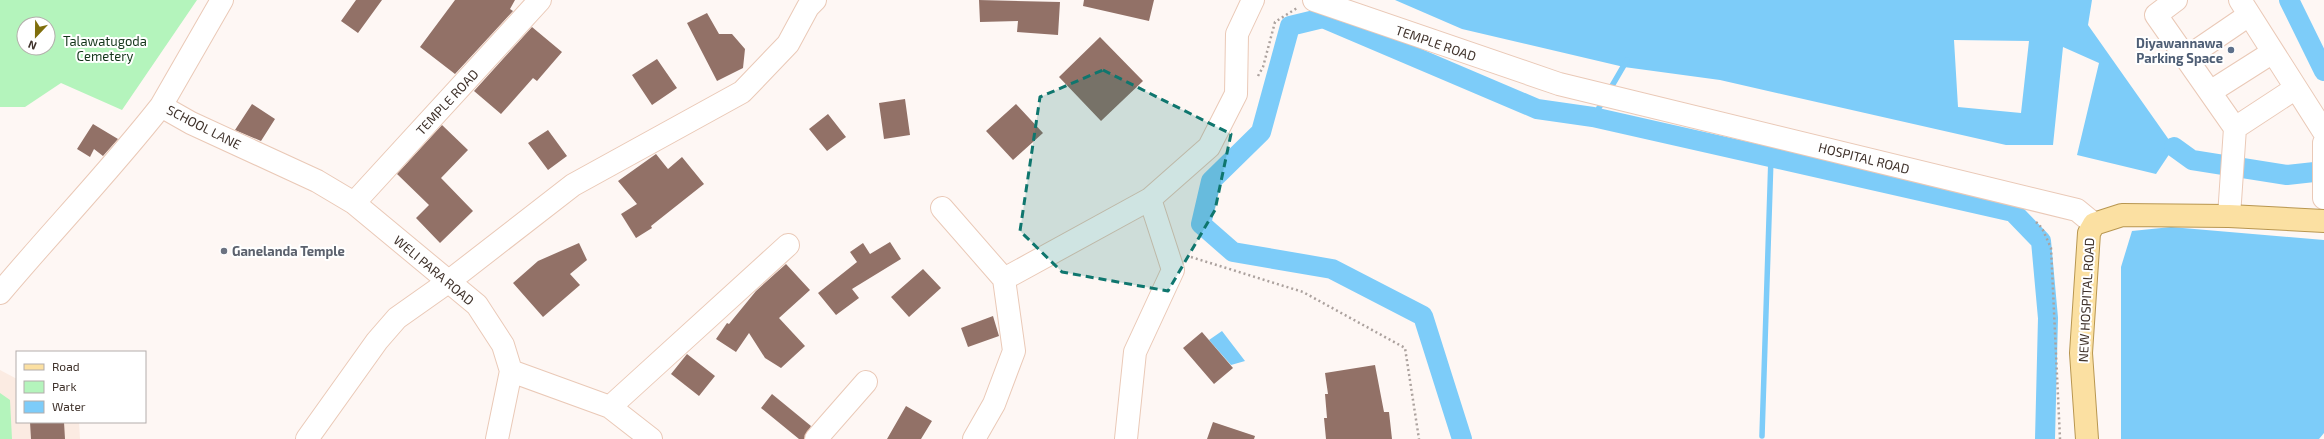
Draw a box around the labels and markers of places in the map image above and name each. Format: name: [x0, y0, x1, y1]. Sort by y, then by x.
place label: Diyawannawa Parking Space: [2136, 35, 2223, 66]
marker: Diyawannawa Parking Space: [2226, 45, 2236, 55]
place label: Ganelanda Temple: [232, 243, 345, 259]
marker: Ganelanda Temple: [219, 246, 229, 256]

